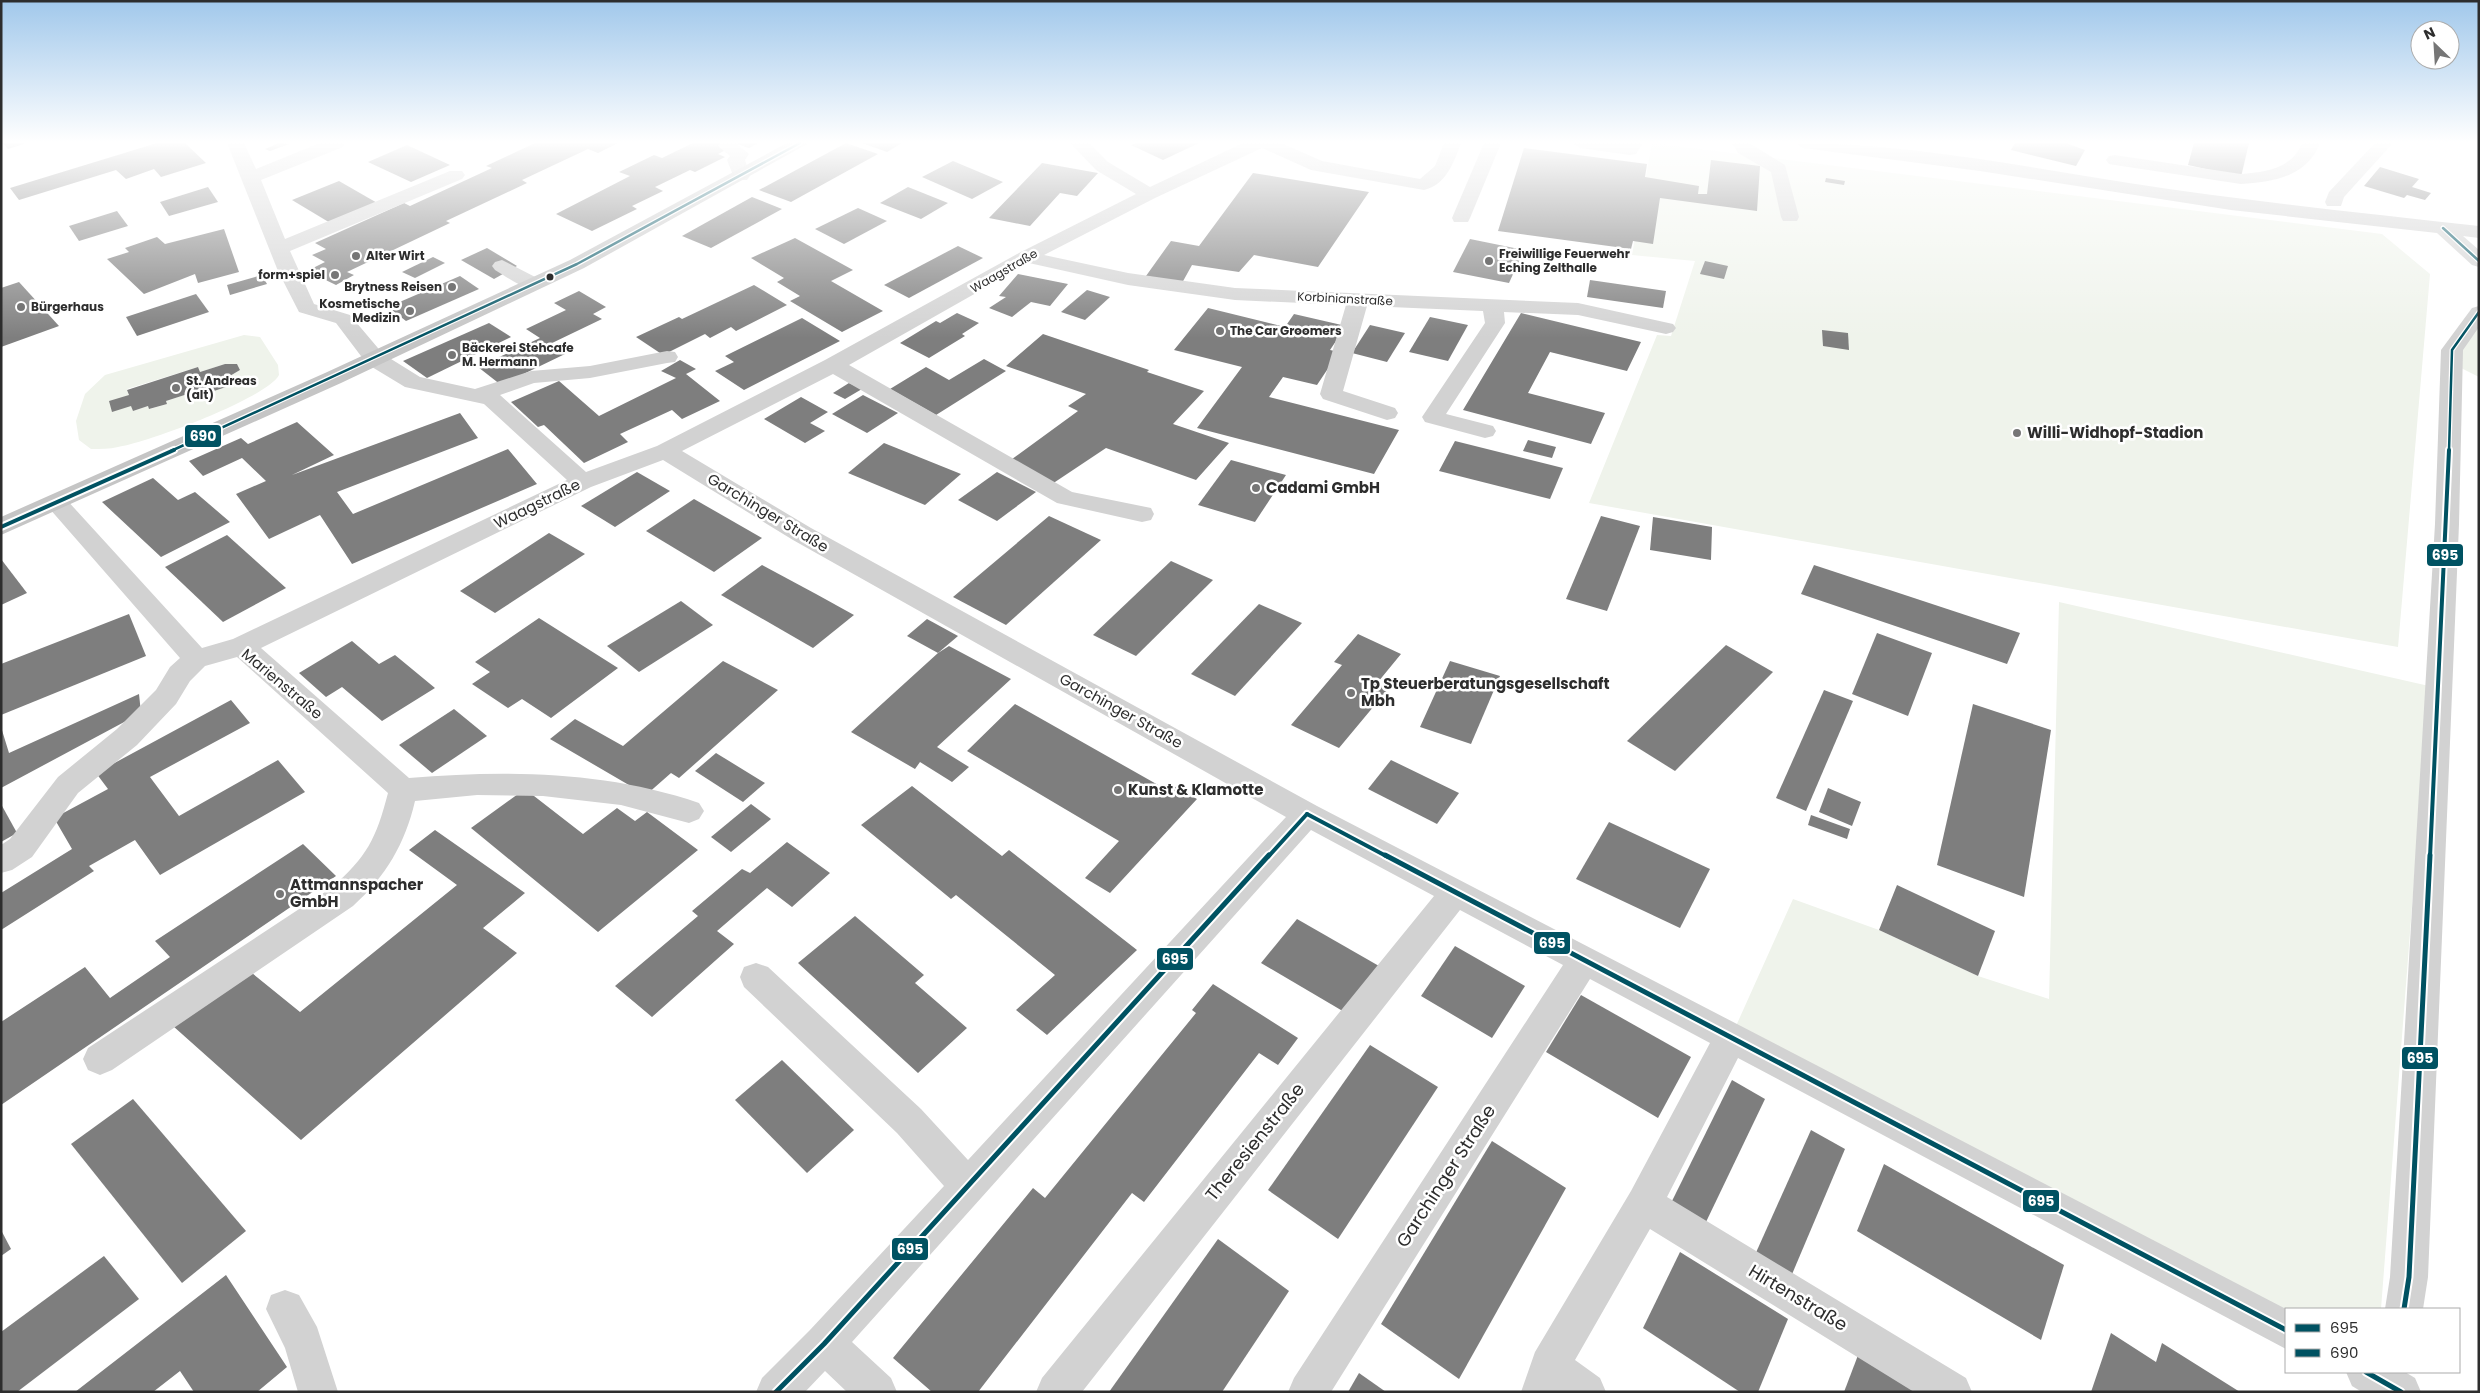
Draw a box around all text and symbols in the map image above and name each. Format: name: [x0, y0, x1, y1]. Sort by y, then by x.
north arrow: [2410, 20, 2460, 70]
text: N: [2421, 22, 2439, 45]
street label: Waagstraße: [967, 244, 1040, 297]
place label: Freiwillige Feuerwehr Eching Zelthalle: [1499, 245, 1630, 276]
place label: Alter Wirt: [366, 247, 425, 264]
marker: Alter Wirt: [350, 250, 362, 262]
marker: Freiwillige Feuerwehr Eching Zelthalle: [1483, 255, 1495, 267]
place label: form+spiel: [258, 266, 325, 283]
marker: form+spiel: [329, 269, 341, 281]
unlabelled marker: [545, 272, 555, 282]
place label: Brytness Reisen: [344, 278, 442, 295]
marker: Brytness Reisen: [446, 281, 458, 293]
street label: Korbinianstraße: [1297, 288, 1393, 309]
place label: Kosmetische Medizin: [319, 295, 401, 326]
place label: Bürgerhaus: [31, 298, 104, 315]
marker: Bürgerhaus: [15, 301, 27, 313]
marker: Kosmetische Medizin: [404, 305, 416, 317]
place label: The Car Groomers: [1230, 322, 1342, 339]
marker: The Car Groomers: [1214, 325, 1226, 337]
place label: Bäckerei Stehcafe M. Hermann: [462, 339, 574, 370]
marker: Bäckerei Stehcafe M. Hermann: [446, 349, 458, 361]
place label: St. Andreas (alt): [186, 372, 257, 403]
marker: St. Andreas (alt): [170, 382, 182, 394]
place label: Willi-Widhopf-Stadion: [2027, 422, 2203, 443]
line badge: 690: [184, 424, 222, 448]
text: 690: [190, 426, 216, 446]
marker: Willi-Widhopf-Stadion: [2011, 427, 2023, 439]
street label: Garchinger Straße: [704, 468, 833, 557]
street label: Waagstraße: [490, 474, 583, 534]
place label: Cadami GmbH: [1266, 477, 1380, 498]
marker: Cadami GmbH: [1250, 482, 1262, 494]
line badge: 695: [2426, 543, 2464, 567]
text: 695: [2432, 545, 2458, 565]
street label: Marienstraße: [237, 644, 327, 724]
street label: Garchinger Straße: [1056, 668, 1187, 753]
place label: Tp Steuerberatungsgesellschaft Mbh: [1361, 673, 1610, 711]
marker: Tp Steuerberatungsgesellschaft Mbh: [1345, 687, 1357, 699]
place label: Kunst & Klamotte: [1128, 779, 1263, 800]
marker: Kunst & Klamotte: [1112, 784, 1124, 796]
place label: Attmannspacher GmbH: [290, 874, 424, 912]
marker: Attmannspacher GmbH: [274, 888, 286, 900]
line badge: 695: [1533, 931, 1571, 955]
text: 695: [1539, 933, 1565, 953]
line badge: 695: [1156, 947, 1194, 971]
text: 695: [1162, 949, 1188, 969]
line badge: 695: [2401, 1046, 2439, 1070]
text: 695: [2407, 1048, 2433, 1068]
street label: Theresienstraße: [1199, 1077, 1310, 1206]
street label: Garchinger Straße: [1390, 1100, 1501, 1252]
line badge: 695: [2022, 1189, 2060, 1213]
text: 695: [2028, 1191, 2054, 1211]
line badge: 695: [891, 1237, 929, 1261]
text: 695: [897, 1239, 923, 1259]
street label: Hirtenstraße: [1744, 1258, 1852, 1337]
legend: [2285, 1308, 2460, 1373]
text: 695: [2330, 1317, 2358, 1338]
text: 690: [2330, 1342, 2358, 1363]

